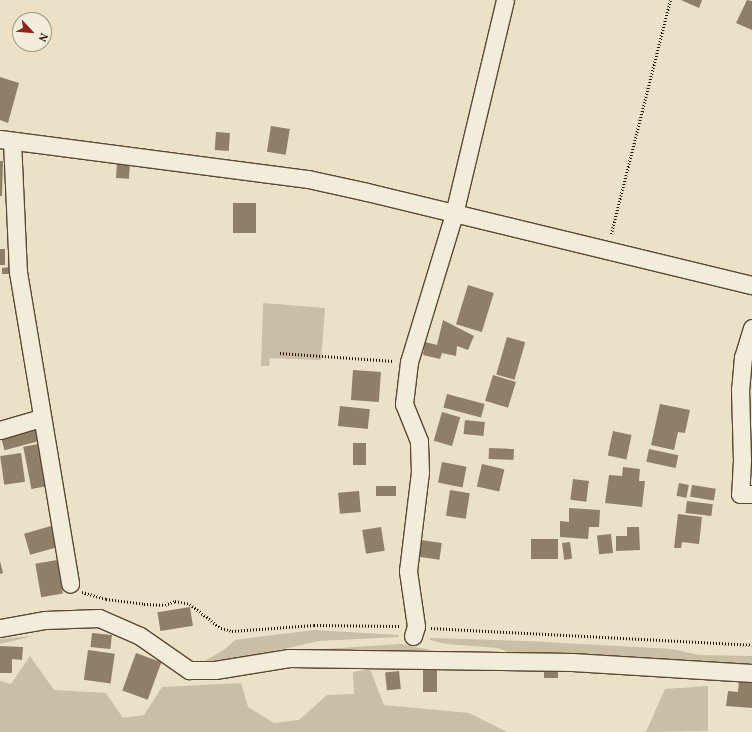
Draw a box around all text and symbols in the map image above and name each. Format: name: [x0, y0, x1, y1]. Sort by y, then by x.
north arrow: [12, 12, 52, 52]
text: N: [34, 30, 51, 44]

